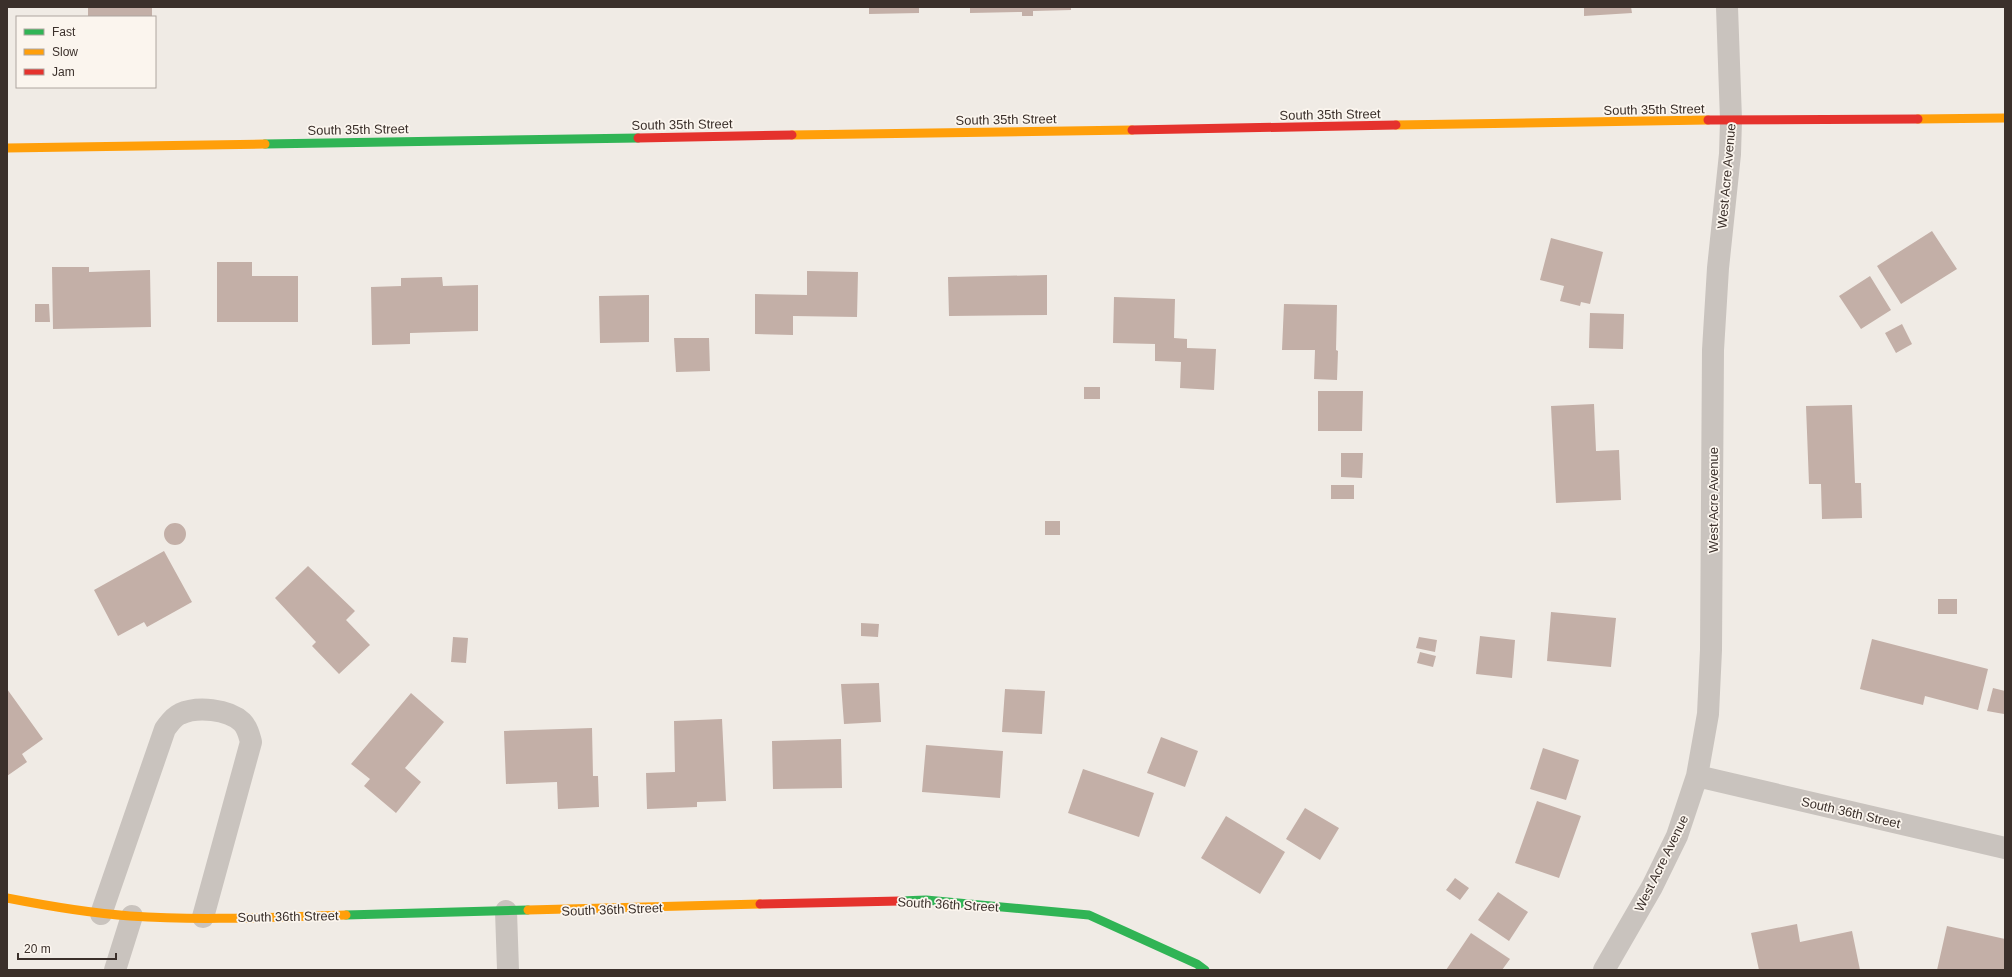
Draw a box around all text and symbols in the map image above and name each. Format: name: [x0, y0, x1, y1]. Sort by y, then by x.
legend: [16, 16, 156, 88]
text: Fast: [52, 25, 76, 39]
text: Slow: [52, 45, 78, 59]
text: Jam: [52, 65, 75, 79]
street label: South 35th Street: [1603, 101, 1705, 118]
street label: South 35th Street: [1279, 106, 1381, 123]
street label: South 35th Street: [955, 111, 1057, 128]
street label: South 35th Street: [631, 116, 733, 133]
street label: South 35th Street: [307, 121, 409, 138]
street label: West Acre Avenue: [1714, 123, 1739, 229]
street label: West Acre Avenue: [1706, 447, 1721, 553]
street label: South 36th Street: [1800, 794, 1902, 831]
street label: West Acre Avenue: [1632, 812, 1691, 914]
street label: South 36th Street: [897, 894, 999, 915]
street label: South 36th Street: [561, 900, 663, 919]
street label: South 36th Street: [237, 908, 339, 925]
scale bar: [18, 935, 116, 961]
text: 20 m: [24, 942, 51, 956]

